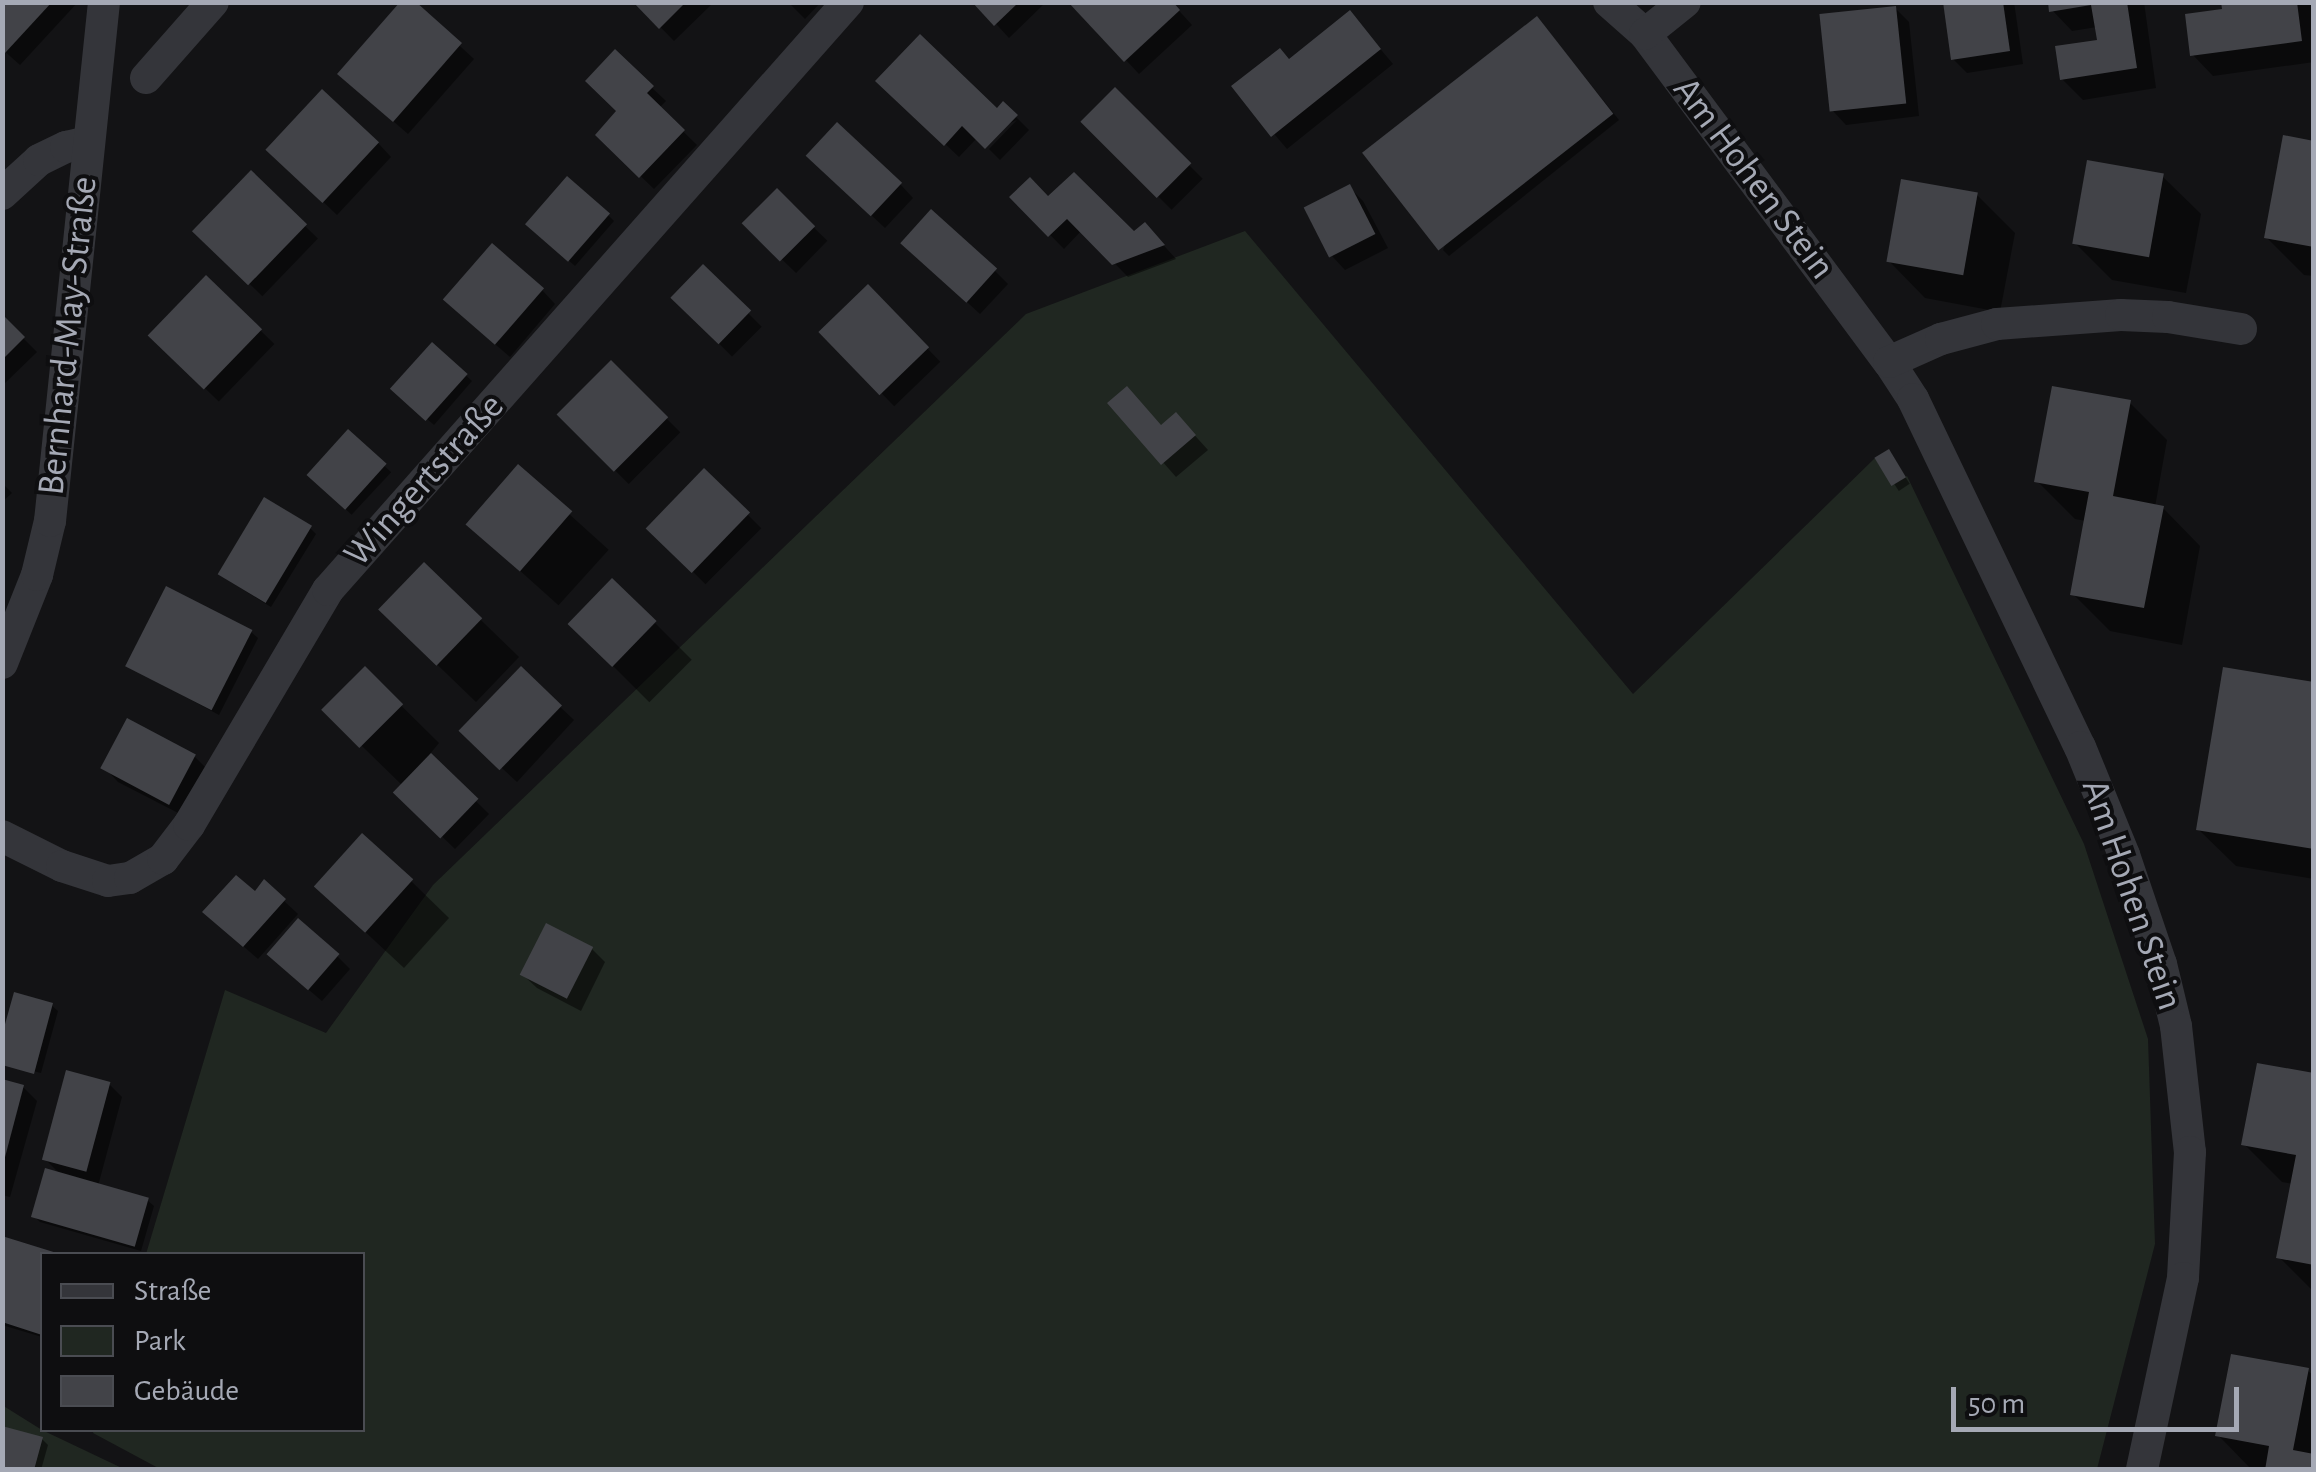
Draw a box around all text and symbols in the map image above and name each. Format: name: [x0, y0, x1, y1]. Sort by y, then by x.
street label: Am Hohen Stein: [1662, 69, 1844, 289]
street label: Bernhard-May-Straße: [30, 174, 108, 498]
street label: Wingertstraße: [335, 385, 515, 577]
street label: Am Hohen Stein: [2070, 774, 2192, 1016]
legend: [40, 1252, 365, 1432]
text: Straße: [134, 1276, 211, 1306]
text: Park: [134, 1326, 186, 1356]
scale bar: [1956, 1367, 2244, 1429]
text: Gebäude: [134, 1376, 239, 1406]
text: 50 m: [1968, 1389, 2025, 1419]

